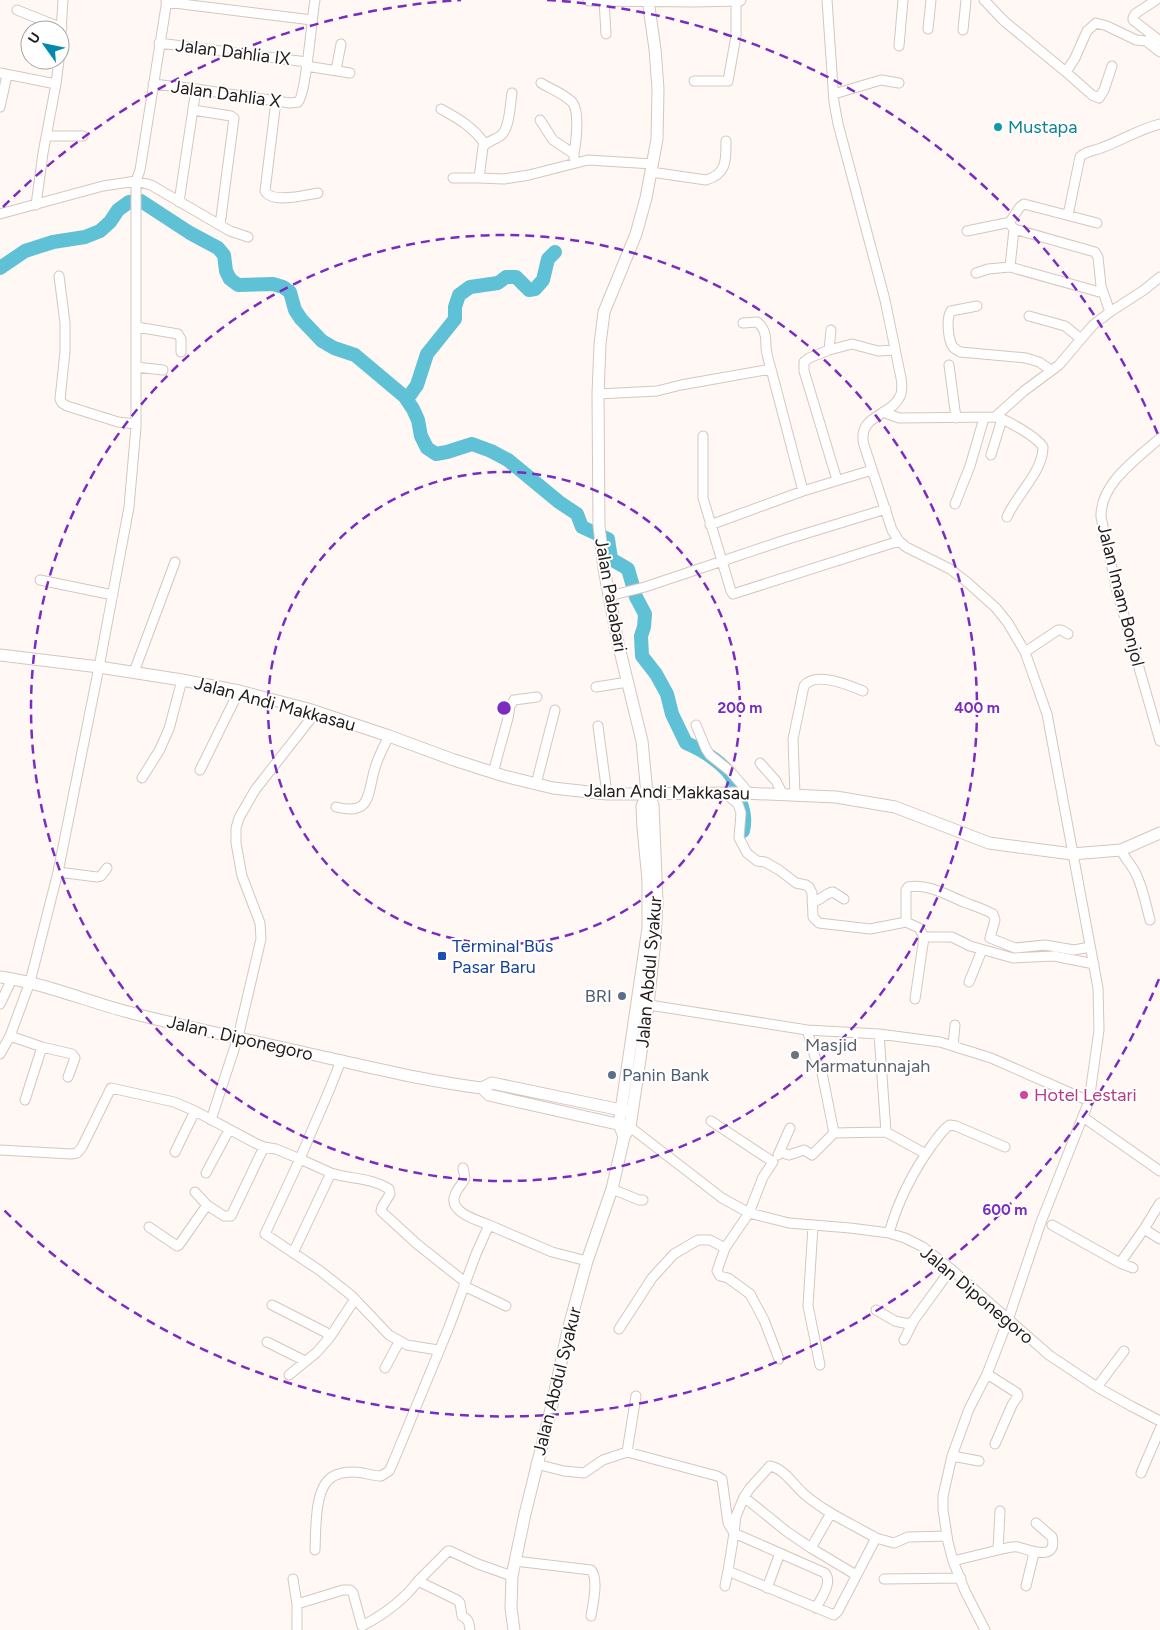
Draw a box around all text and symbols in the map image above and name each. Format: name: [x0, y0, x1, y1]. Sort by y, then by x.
north arrow: [20, 20, 70, 70]
text: U: [25, 29, 44, 47]
street label: Jalan Dahlia IX: [174, 34, 292, 70]
street label: Jalan Dahlia X: [170, 75, 282, 113]
place label: Mustapa: [1008, 116, 1077, 138]
marker: Mustapa: [992, 121, 1004, 133]
street label: Jalan Imam Bonjol: [1093, 522, 1149, 668]
street label: Jalan Pababari: [590, 536, 632, 654]
street label: Jalan Andi Makkasau: [192, 672, 358, 736]
centre of rings: [495, 699, 513, 717]
text: 200 m: [718, 699, 762, 717]
text: 400 m: [954, 699, 1000, 717]
street label: Jalan Andi Makkasau: [584, 780, 750, 804]
street label: Jalan Abdul Syakur: [631, 895, 667, 1049]
place label: Terminal Bus Pasar Baru: [452, 935, 553, 978]
marker: Terminal Bus Pasar Baru: [436, 950, 448, 962]
place label: BRI: [585, 985, 612, 1007]
marker: BRI: [616, 990, 628, 1002]
street label: Jalan . Diponegoro: [165, 1010, 315, 1066]
place label: Masjid Marmatunnajah: [805, 1034, 930, 1077]
marker: Masjid Marmatunnajah: [789, 1049, 801, 1061]
place label: Panin Bank: [622, 1064, 709, 1086]
marker: Panin Bank: [606, 1069, 618, 1081]
place label: Hotel Lestari: [1034, 1084, 1137, 1106]
marker: Hotel Lestari: [1018, 1089, 1030, 1101]
text: 600 m: [983, 1201, 1027, 1219]
street label: Jalan Diponegoro: [916, 1241, 1038, 1349]
street label: Jalan Abdul Syakur: [528, 1305, 586, 1457]

